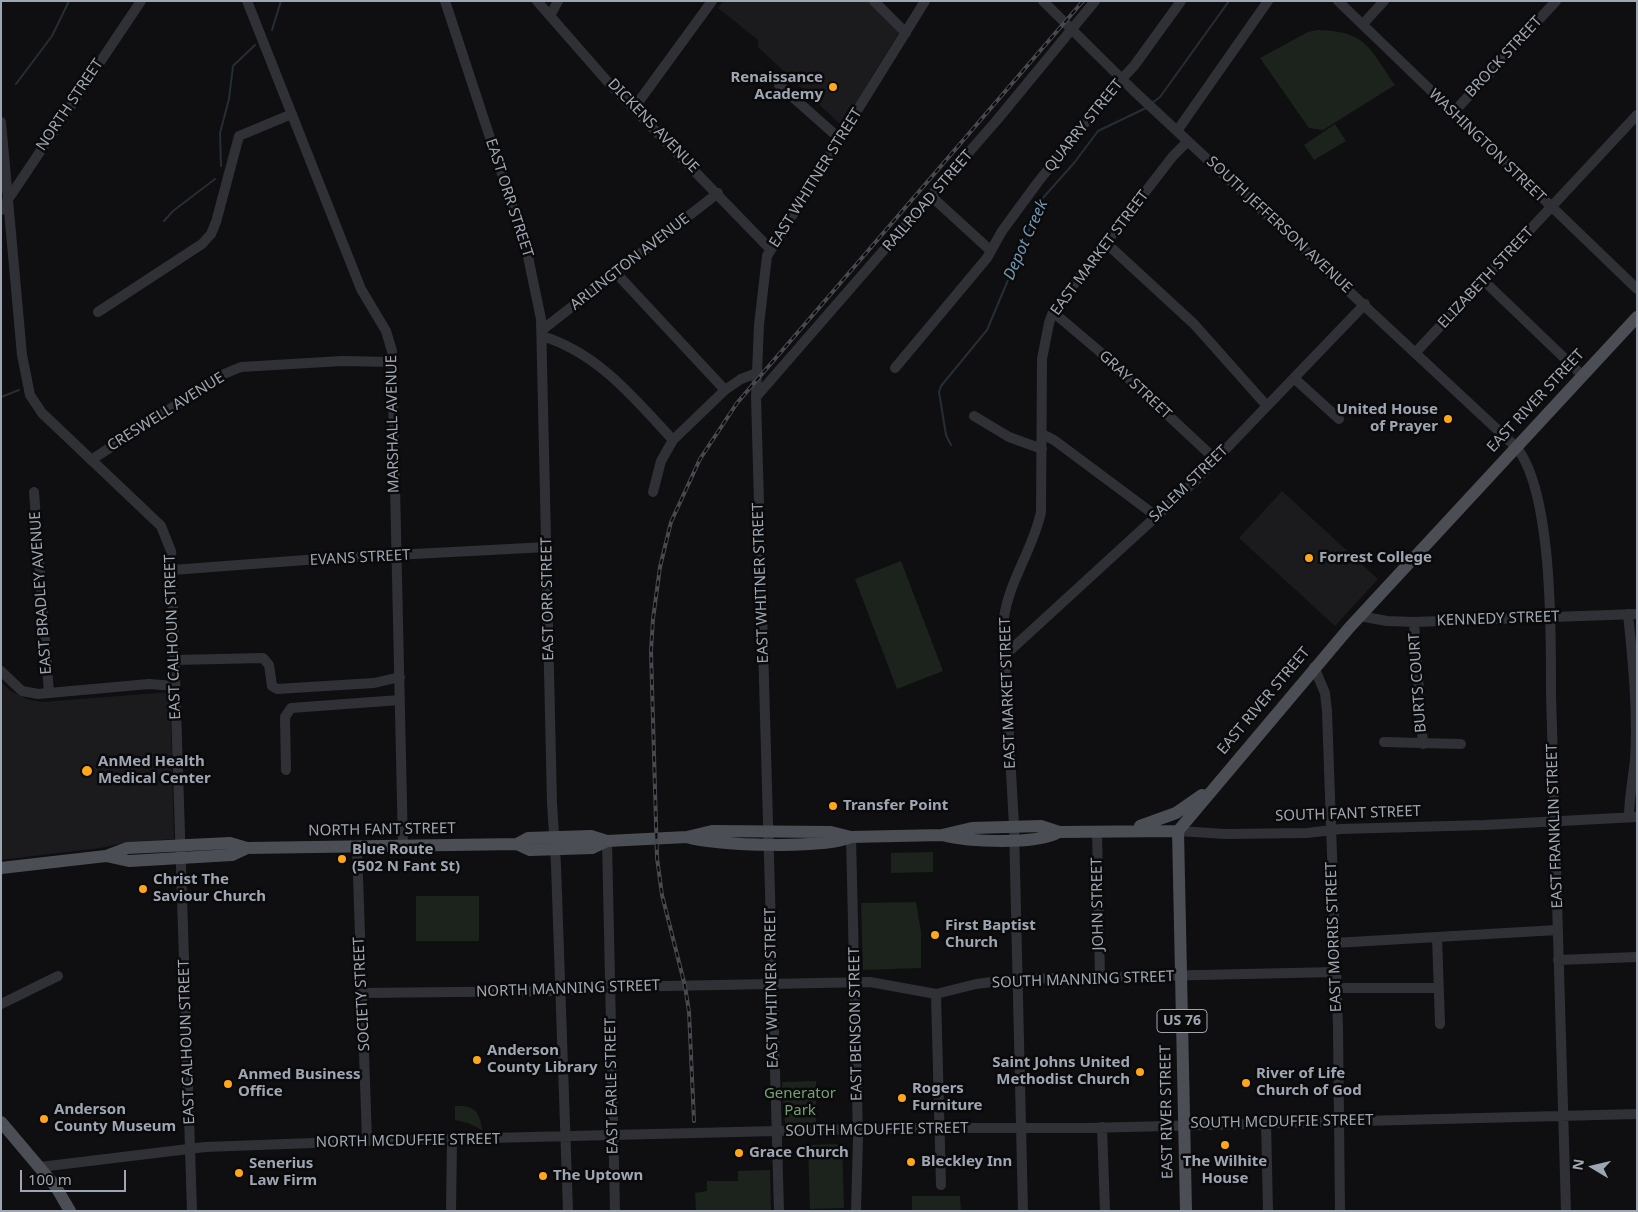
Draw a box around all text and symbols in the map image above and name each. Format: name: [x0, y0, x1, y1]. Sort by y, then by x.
street label: BROCK STREET: [1462, 13, 1546, 101]
street label: NORTH STREET: [33, 56, 107, 154]
place label: Renaissance Academy: [730, 69, 823, 104]
street label: DICKENS AVENUE: [604, 75, 702, 177]
street label: QUARRY STREET: [1041, 76, 1127, 176]
marker: Renaissance Academy: [827, 81, 839, 93]
street label: WASHINGTON STREET: [1425, 85, 1549, 207]
street label: EAST WHITNER STREET: [766, 105, 866, 251]
street label: EAST ORR STREET: [481, 136, 537, 260]
street label: RAILROAD STREET: [879, 147, 977, 255]
street label: SOUTH JEFFERSON AVENUE: [1203, 153, 1355, 297]
street label: EAST MARKET STREET: [1047, 187, 1153, 319]
water label: Depot Creek: [1000, 197, 1052, 283]
street label: ARLINGTON AVENUE: [567, 210, 693, 314]
street label: ELIZABETH STREET: [1434, 224, 1538, 332]
street label: EAST RIVER STREET: [1484, 346, 1588, 456]
street label: GRAY STREET: [1095, 347, 1175, 423]
street label: MARSHALL AVENUE: [383, 355, 403, 493]
street label: CRESWELL AVENUE: [104, 369, 228, 455]
place label: United House of Prayer: [1336, 401, 1438, 436]
marker: United House of Prayer: [1442, 413, 1454, 425]
street label: SALEM STREET: [1146, 442, 1232, 526]
street label: EAST WHITNER STREET: [749, 502, 773, 664]
street label: EAST BRADLEY AVENUE: [26, 511, 56, 675]
street label: EAST ORR STREET: [538, 537, 558, 661]
street label: EVANS STREET: [309, 546, 411, 570]
place label: Forrest College: [1319, 549, 1432, 567]
marker: Forrest College: [1303, 552, 1315, 564]
street label: EAST CALHOUN STREET: [161, 554, 185, 720]
street label: KENNEDY STREET: [1436, 608, 1560, 630]
street label: EAST MARKET STREET: [996, 617, 1020, 769]
street label: BURTS COURT: [1406, 632, 1430, 734]
street label: EAST RIVER STREET: [1214, 644, 1314, 758]
street label: EAST FRANKLIN STREET: [1543, 743, 1567, 909]
place label: AnMed Health Medical Center: [98, 753, 211, 788]
marker: AnMed Health Medical Center: [80, 764, 94, 778]
place label: Transfer Point: [843, 797, 948, 815]
marker: Transfer Point: [827, 800, 839, 812]
street label: SOUTH FANT STREET: [1275, 802, 1421, 826]
street label: NORTH FANT STREET: [308, 820, 456, 840]
place label: Blue Route (502 N Fant St): [352, 841, 460, 876]
marker: Blue Route (502 N Fant St): [336, 853, 348, 865]
street label: JOHN STREET: [1088, 857, 1108, 951]
street label: EAST MORRIS STREET: [1322, 861, 1346, 1013]
place label: Christ The Saviour Church: [153, 871, 266, 906]
marker: Christ The Saviour Church: [137, 883, 149, 895]
street label: EAST WHITNER STREET: [762, 907, 782, 1069]
place label: First Baptist Church: [945, 917, 1036, 952]
marker: First Baptist Church: [929, 929, 941, 941]
street label: SOCIETY STREET: [350, 936, 374, 1052]
street label: EAST BENSON STREET: [846, 947, 866, 1101]
street label: EAST CALHOUN STREET: [175, 959, 199, 1125]
street label: SOUTH MANNING STREET: [991, 968, 1175, 992]
street label: NORTH MANNING STREET: [476, 977, 660, 1001]
road number: US 76: [1157, 1009, 1207, 1032]
street label: EAST EARLE STREET: [602, 1018, 622, 1154]
place label: Anderson County Library: [487, 1042, 597, 1077]
street label: EAST RIVER STREET: [1157, 1045, 1177, 1179]
marker: Anderson County Library: [471, 1054, 483, 1066]
place label: Saint Johns United Methodist Church: [992, 1054, 1130, 1089]
place label: River of Life Church of God: [1256, 1065, 1362, 1100]
place label: Anmed Business Office: [238, 1066, 361, 1101]
marker: Saint Johns United Methodist Church: [1134, 1066, 1146, 1078]
marker: River of Life Church of God: [1240, 1077, 1252, 1089]
marker: Anmed Business Office: [222, 1078, 234, 1090]
place label: Rogers Furniture: [912, 1080, 983, 1115]
park label: Generator Park: [764, 1085, 836, 1120]
marker: Rogers Furniture: [896, 1092, 908, 1104]
place label: Anderson County Museum: [54, 1101, 176, 1136]
street label: SOUTH MCDUFFIE STREET: [1190, 1111, 1374, 1133]
marker: Anderson County Museum: [38, 1113, 50, 1125]
street label: SOUTH MCDUFFIE STREET: [785, 1119, 969, 1141]
street label: NORTH MCDUFFIE STREET: [316, 1130, 500, 1152]
marker: The Wilhite House: [1219, 1139, 1231, 1151]
north arrow: [1568, 1142, 1618, 1192]
place label: Grace Church: [749, 1144, 849, 1162]
marker: Grace Church: [733, 1147, 745, 1159]
place label: Bleckley Inn: [921, 1153, 1012, 1171]
place label: The Wilhite House: [1183, 1153, 1267, 1188]
place label: Senerius Law Firm: [249, 1155, 317, 1190]
marker: Bleckley Inn: [905, 1156, 917, 1168]
text: N: [1567, 1157, 1588, 1172]
scale bar: [22, 1160, 129, 1192]
marker: Senerius Law Firm: [233, 1167, 245, 1179]
place label: The Uptown: [553, 1167, 643, 1185]
text: 100 m: [28, 1169, 72, 1189]
marker: The Uptown: [537, 1170, 549, 1182]

